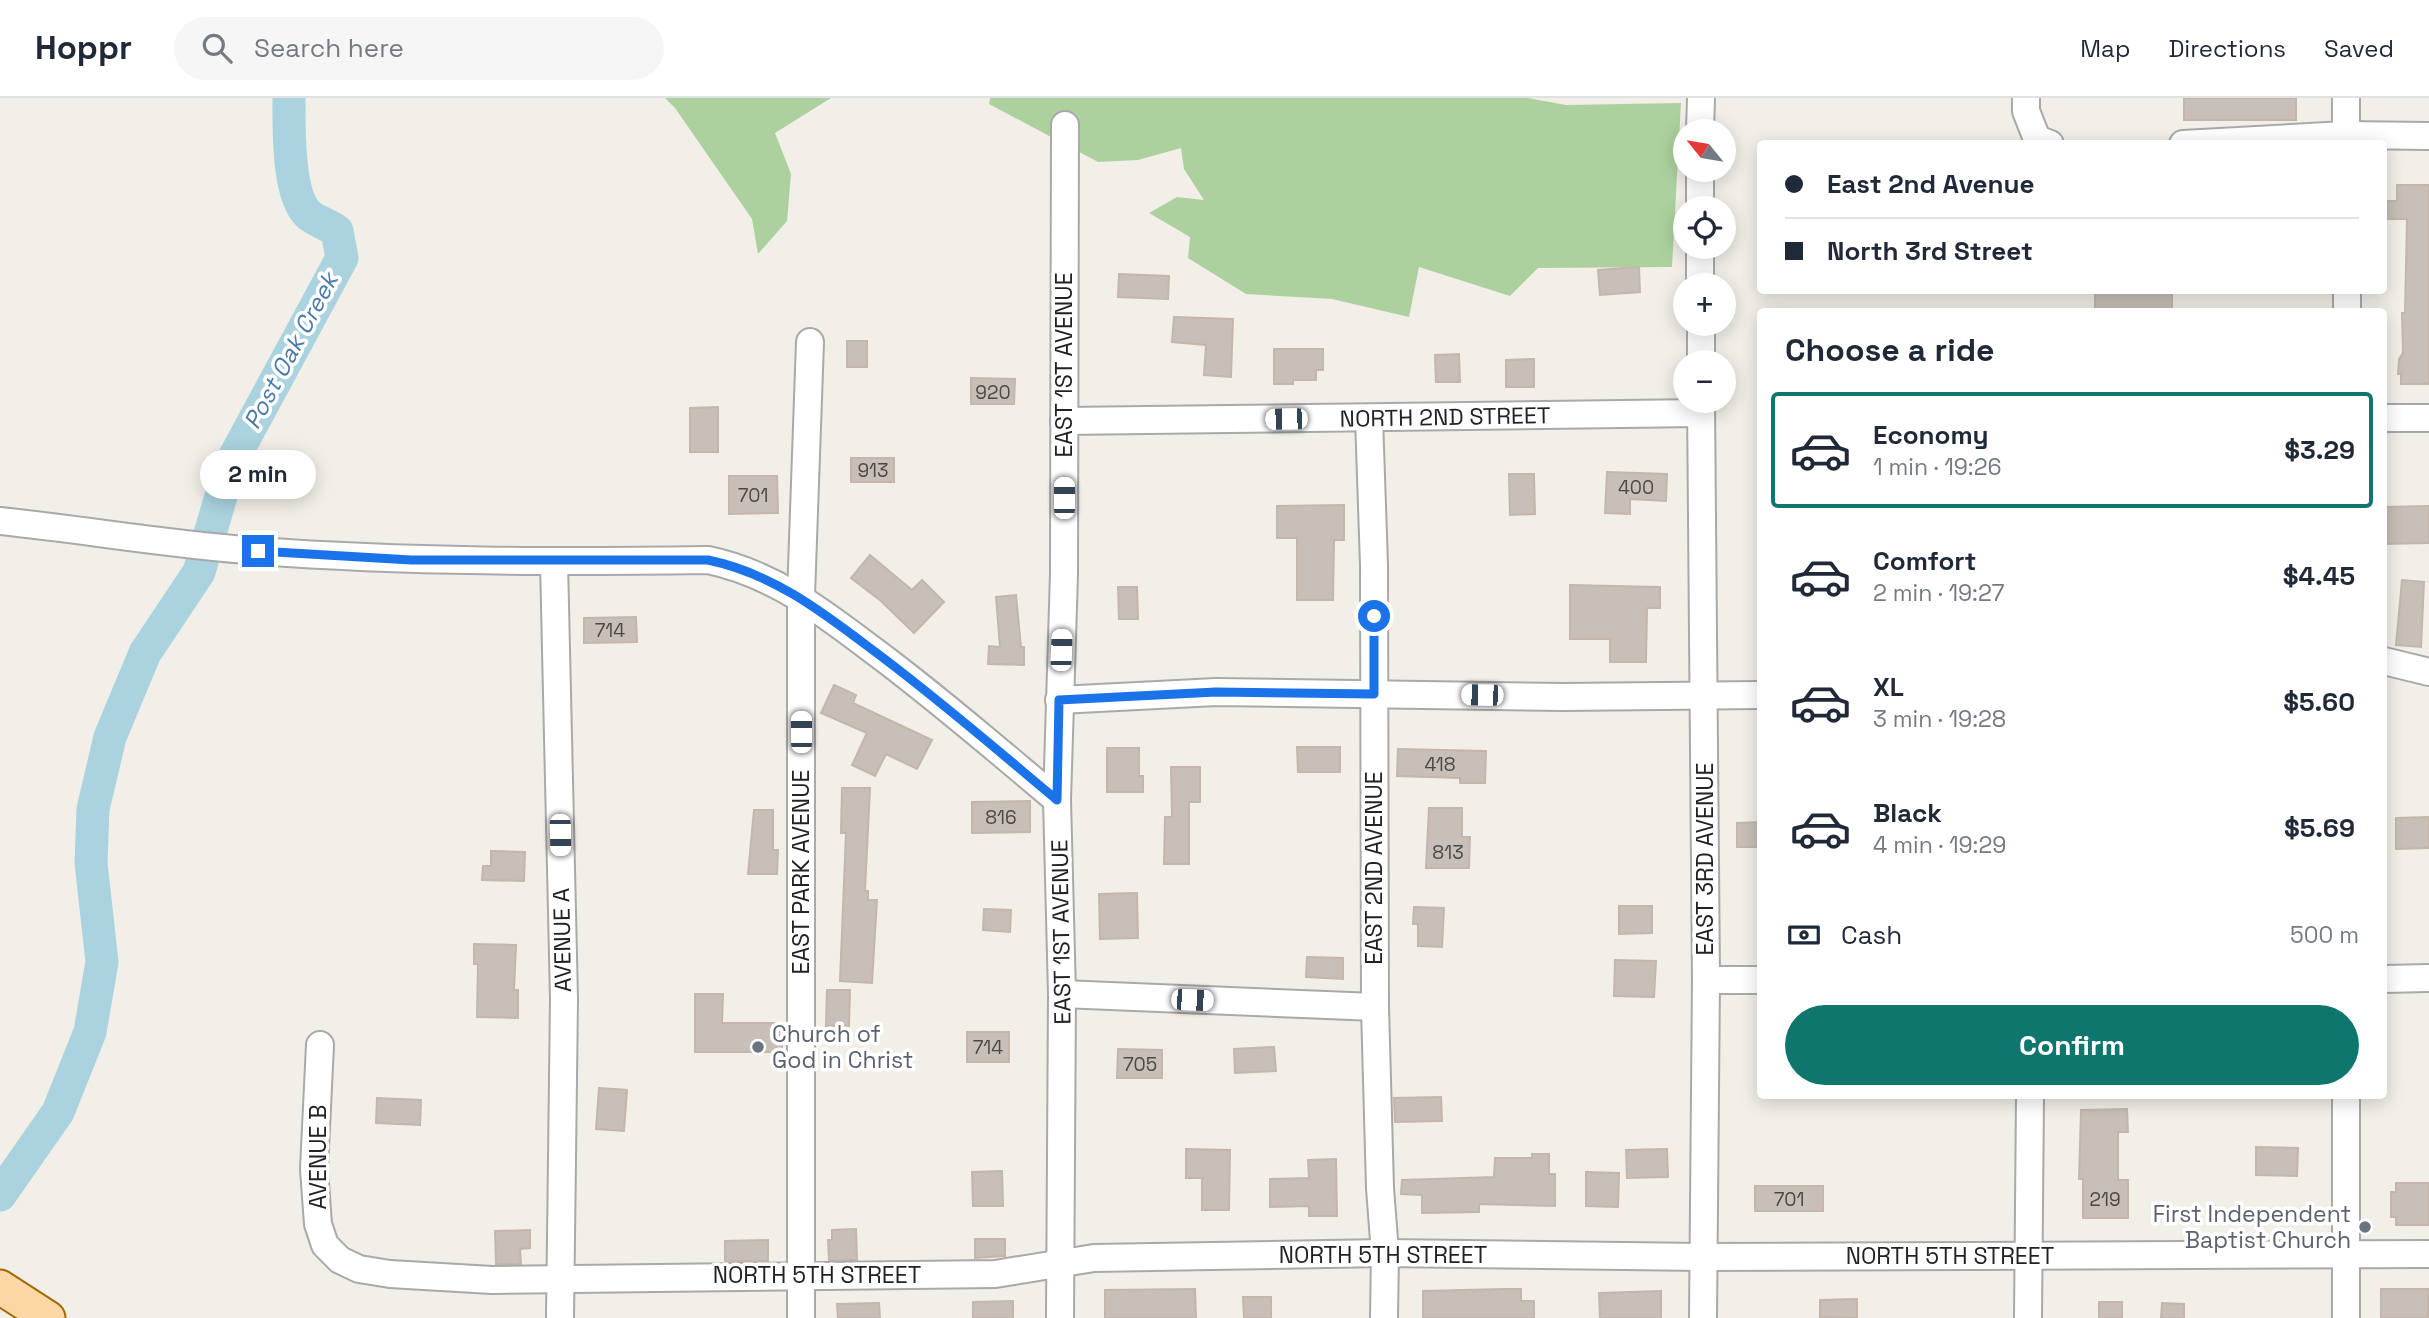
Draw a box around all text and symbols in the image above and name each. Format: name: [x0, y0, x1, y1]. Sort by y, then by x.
search box: [174, 17, 664, 80]
text: Hoppr: [35, 27, 132, 69]
icon: search: [198, 29, 236, 67]
text: Search here: [254, 31, 404, 65]
text: Map: [2080, 33, 2130, 64]
text: Directions: [2168, 33, 2286, 64]
text: Saved: [2324, 33, 2394, 64]
north arrow: [1673, 119, 1736, 182]
map controls: [1673, 119, 1736, 413]
text: East 2nd Avenue: [1827, 167, 2034, 201]
button: locate: [1673, 196, 1736, 259]
text: North 3rd Street: [1827, 234, 2033, 268]
water label: Post Oak Creek: [236, 265, 346, 434]
street label: EAST 1ST AVENUE: [1049, 272, 1079, 458]
button: +: [1673, 273, 1736, 336]
text: Choose a ride: [1785, 330, 1995, 370]
button: −: [1673, 350, 1736, 413]
house number: 920: [975, 380, 1011, 405]
street label: NORTH 2ND STREET: [1339, 400, 1551, 434]
car: [1265, 408, 1308, 430]
text: Economy: [1873, 418, 1989, 452]
icon: car: [1789, 419, 1852, 482]
text: $3.29: [2284, 433, 2355, 467]
callout: 2 min: [200, 449, 316, 498]
text: 1 min · 19:26: [1873, 452, 2002, 482]
house number: 913: [857, 458, 889, 483]
text: 2 min: [228, 459, 288, 489]
house number: 400: [1618, 475, 1654, 500]
car: [1054, 477, 1075, 519]
house number: 701: [738, 483, 768, 508]
route end: [242, 535, 274, 567]
text: Comfort: [1873, 544, 1976, 578]
icon: car: [1789, 545, 1852, 608]
text: $4.45: [2283, 559, 2355, 593]
text: 2 min · 19:27: [1873, 578, 2005, 608]
route start: [1358, 600, 1390, 632]
house number: 714: [595, 618, 625, 643]
car: [1050, 629, 1073, 671]
text: XL: [1873, 670, 1904, 704]
icon: car: [1789, 671, 1852, 734]
car: [1461, 684, 1504, 706]
text: $5.60: [2283, 685, 2355, 719]
text: 3 min · 19:28: [1873, 704, 2006, 734]
car: [791, 711, 812, 753]
house number: 418: [1424, 752, 1456, 777]
street label: EAST 3RD AVENUE: [1690, 763, 1720, 955]
street label: EAST PARK AVENUE: [786, 770, 816, 974]
street label: EAST 2ND AVENUE: [1359, 771, 1389, 965]
text: Black: [1873, 796, 1942, 830]
icon: car: [1789, 797, 1852, 860]
house number: 816: [985, 805, 1017, 830]
text: $5.69: [2284, 811, 2355, 845]
car: [550, 814, 571, 856]
text: 4 min · 19:29: [1873, 830, 2006, 860]
street label: EAST 1ST AVENUE: [1044, 839, 1078, 1025]
house number: 813: [1432, 840, 1464, 865]
street label: AVENUE A: [546, 888, 578, 992]
icon: cash: [1785, 916, 1823, 954]
text: Cash: [1841, 918, 1902, 952]
text: 500 m: [2290, 920, 2359, 950]
car: [1171, 989, 1214, 1011]
button: Confirm: [1785, 1005, 2359, 1085]
place label: Church of God in Christ: [772, 1019, 913, 1075]
house number: 714: [973, 1035, 1003, 1060]
marker: Church of God in Christ: [750, 1039, 766, 1055]
house number: 705: [1123, 1052, 1157, 1077]
street label: AVENUE B: [303, 1104, 333, 1210]
house number: 701: [1774, 1187, 1804, 1212]
house number: 219: [2089, 1187, 2121, 1212]
place label: First Independent Baptist Church: [2153, 1199, 2351, 1255]
marker: First Independent Baptist Church: [2357, 1219, 2373, 1235]
street label: NORTH 5TH STREET: [1279, 1240, 1487, 1270]
street label: NORTH 5TH STREET: [1846, 1241, 2054, 1271]
street label: NORTH 5TH STREET: [713, 1260, 921, 1290]

